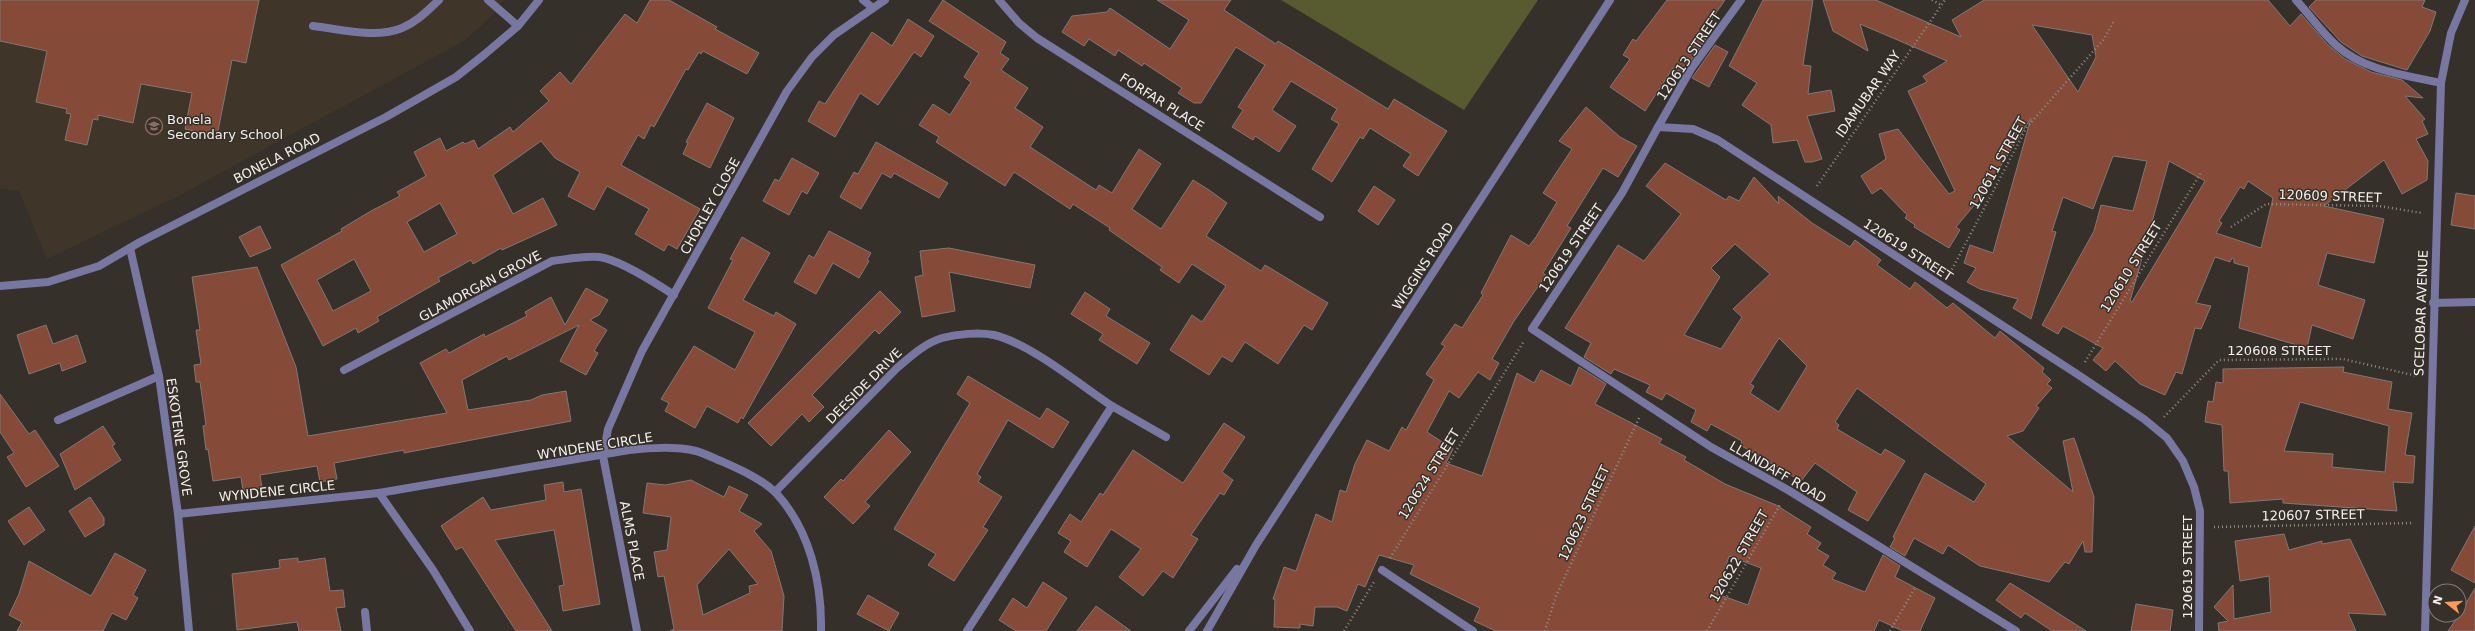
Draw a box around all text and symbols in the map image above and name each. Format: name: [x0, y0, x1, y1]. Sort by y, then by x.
street label: 120613 STREET: [1654, 9, 1724, 103]
street label: IDAMUBAR WAY: [1833, 48, 1903, 140]
street label: FORFAR PLACE: [1117, 70, 1207, 134]
place label: Bonela Secondary School: [167, 112, 283, 142]
street label: 120611 STREET: [1966, 114, 2030, 212]
school or university icon: Bonela Secondary School: [144, 116, 164, 136]
street label: BONELA ROAD: [231, 130, 323, 186]
street label: CHORLEY CLOSE: [677, 155, 743, 257]
street label: 120609 STREET: [2278, 187, 2382, 205]
street label: 120619 STREET: [1536, 201, 1606, 295]
street label: 120619 STREET: [1861, 216, 1955, 284]
street label: 120610 STREET: [2097, 219, 2165, 315]
street label: WIGGINS ROAD: [1389, 220, 1457, 312]
street label: GLAMORGAN GROVE: [416, 247, 544, 325]
street label: SCELOBAR AVENUE: [2411, 250, 2431, 376]
street label: 120608 STREET: [2227, 343, 2331, 358]
street label: DEESIDE DRIVE: [823, 345, 905, 427]
street label: ESKOTENE GROVE: [163, 377, 195, 497]
street label: 120624 STREET: [1395, 426, 1463, 522]
street label: WYNDENE CIRCLE: [536, 429, 654, 463]
street label: LLANDAFF ROAD: [1727, 438, 1829, 506]
street label: 120623 STREET: [1555, 463, 1613, 563]
street label: WYNDENE CIRCLE: [218, 477, 336, 505]
street label: ALMS PLACE: [617, 500, 647, 582]
street label: 120622 STREET: [1707, 507, 1771, 605]
street label: 120607 STREET: [2261, 507, 2365, 523]
street label: 120619 STREET: [2180, 515, 2195, 619]
north arrow: [2427, 583, 2467, 623]
text: N: [2430, 594, 2445, 607]

